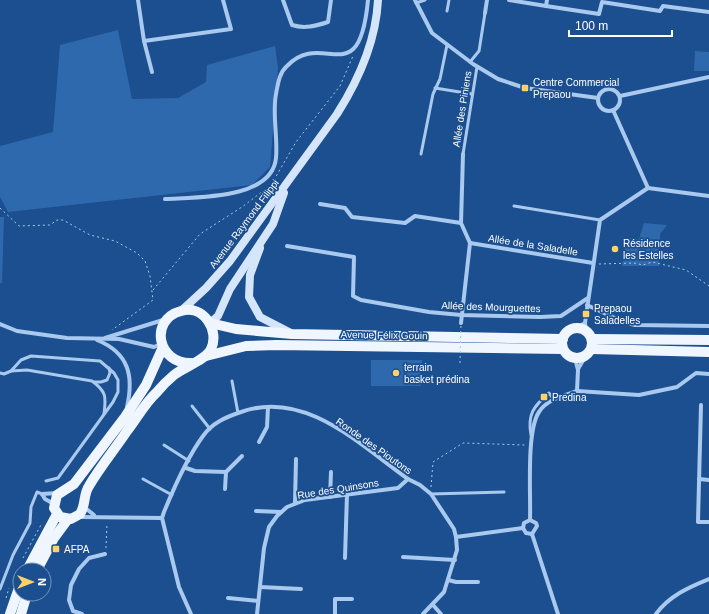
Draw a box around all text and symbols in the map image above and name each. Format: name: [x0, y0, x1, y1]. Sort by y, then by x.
scale bar: [569, 12, 672, 38]
text: 100 m: [575, 19, 608, 33]
street label: Allée des Piniens: [451, 70, 473, 148]
place label: Centre Commercial Prepaou: [533, 77, 619, 100]
marker: Centre Commercial Prepaou: [520, 83, 530, 93]
street label: Avenue Raymond Filippi: [207, 177, 281, 271]
street label: Allée de la Saladelle: [487, 232, 579, 258]
place label: Résidence les Estelles: [623, 238, 674, 261]
marker: Résidence les Estelles: [610, 244, 620, 254]
street label: Allée des Mourguettes: [441, 300, 541, 314]
place label: Prepaou Saladelles: [594, 303, 640, 326]
marker: Prepaou Saladelles: [581, 309, 591, 319]
street label: Avenue Félix Gouin: [340, 329, 428, 341]
place label: terrain basket prédina: [404, 362, 470, 385]
marker: terrain basket prédina: [391, 368, 401, 378]
marker: Predina: [539, 392, 549, 402]
place label: Predina: [552, 392, 587, 403]
street label: Ronde des Pioutons: [334, 416, 414, 476]
street label: Rue des Quinsons: [297, 477, 379, 501]
marker: AFPA: [51, 544, 61, 554]
place label: AFPA: [64, 544, 90, 555]
north arrow: [12, 562, 52, 602]
text: N: [36, 578, 48, 586]

